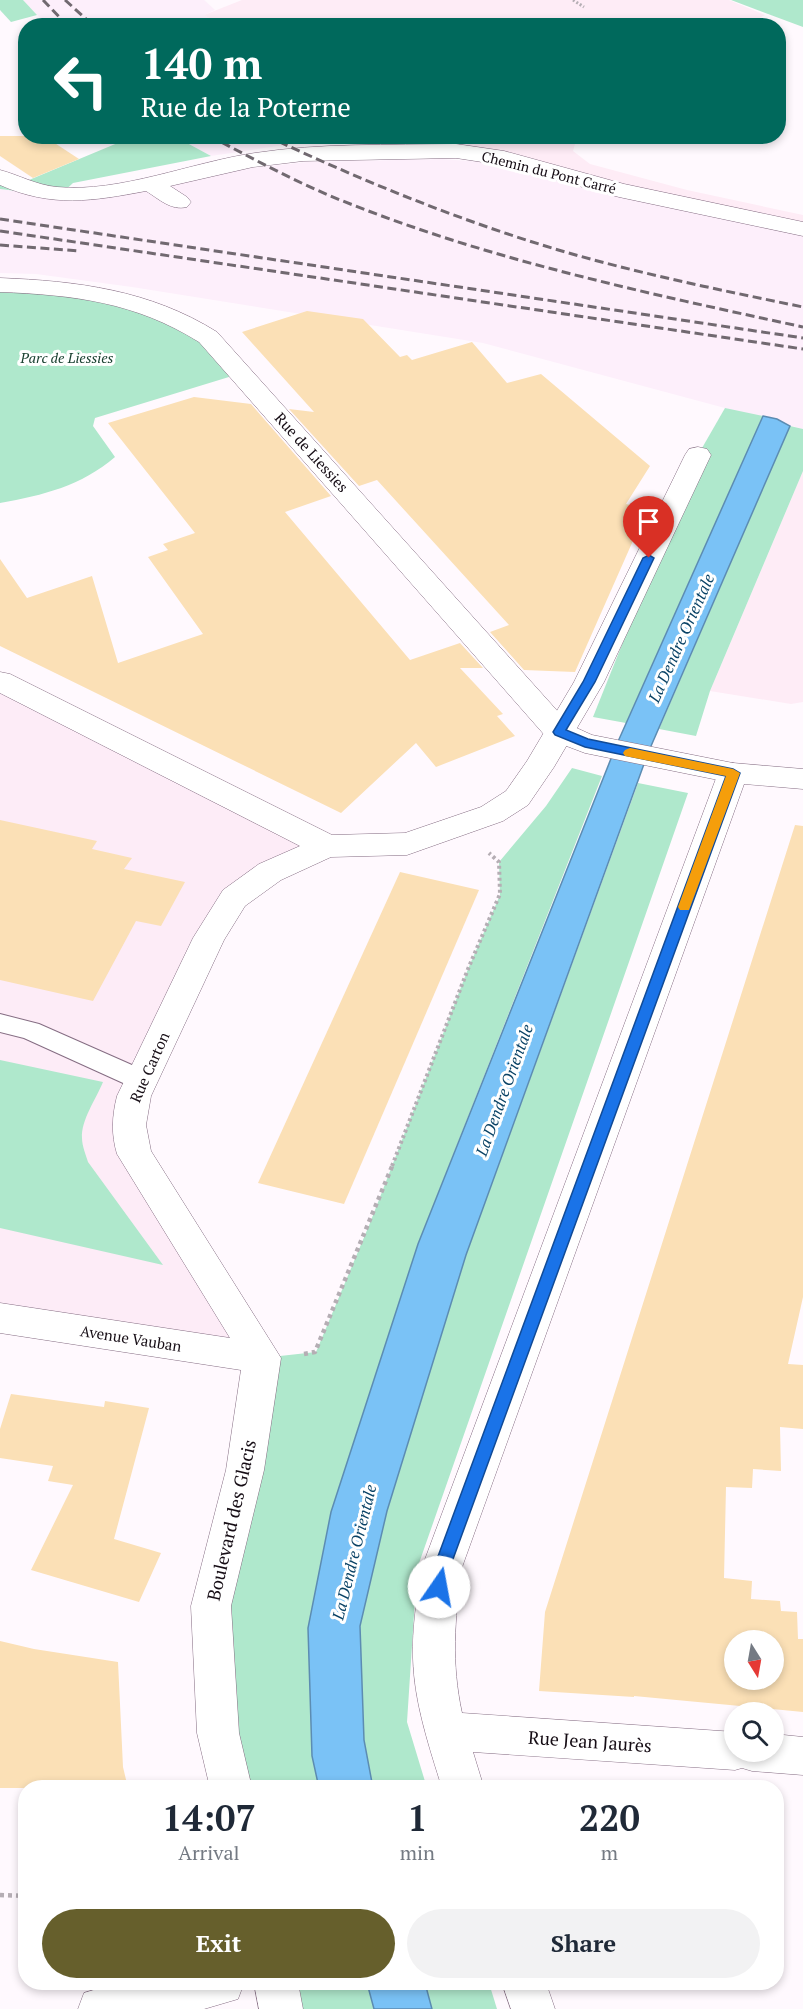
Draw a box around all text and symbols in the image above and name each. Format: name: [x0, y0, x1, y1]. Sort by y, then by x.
text: 140 m: [141, 35, 262, 91]
icon: left: [42, 42, 120, 120]
text: Rue de la Poterne: [141, 89, 351, 125]
street label: Chemin du Pont Carré: [480, 146, 618, 198]
park label: Parc de Liessies: [20, 348, 114, 367]
street label: Rue de Liessies: [271, 408, 353, 496]
pin: [623, 496, 674, 558]
icon: arrive: [632, 505, 665, 538]
water label: La Dendre Orientale: [642, 570, 719, 707]
water label: La Dendre Orientale: [470, 1021, 538, 1160]
street label: Rue Carton: [125, 1029, 173, 1105]
street label: Avenue Vauban: [79, 1320, 183, 1356]
street label: Boulevard des Glacis: [201, 1437, 261, 1603]
water label: La Dendre Orientale: [326, 1482, 381, 1623]
position arrow: [407, 1555, 471, 1619]
north arrow: [724, 1630, 784, 1690]
map controls: [724, 1630, 784, 1762]
button: search: [724, 1702, 784, 1762]
street label: Rue Jean Jaurès: [527, 1725, 653, 1757]
text: 14:07: [162, 1794, 256, 1841]
text: 1: [407, 1794, 428, 1841]
text: 220: [579, 1794, 640, 1841]
text: Arrival: [178, 1839, 240, 1866]
text: min: [400, 1839, 435, 1866]
text: m: [601, 1839, 618, 1866]
button: Exit: [42, 1909, 395, 1978]
button: Share: [407, 1909, 760, 1978]

